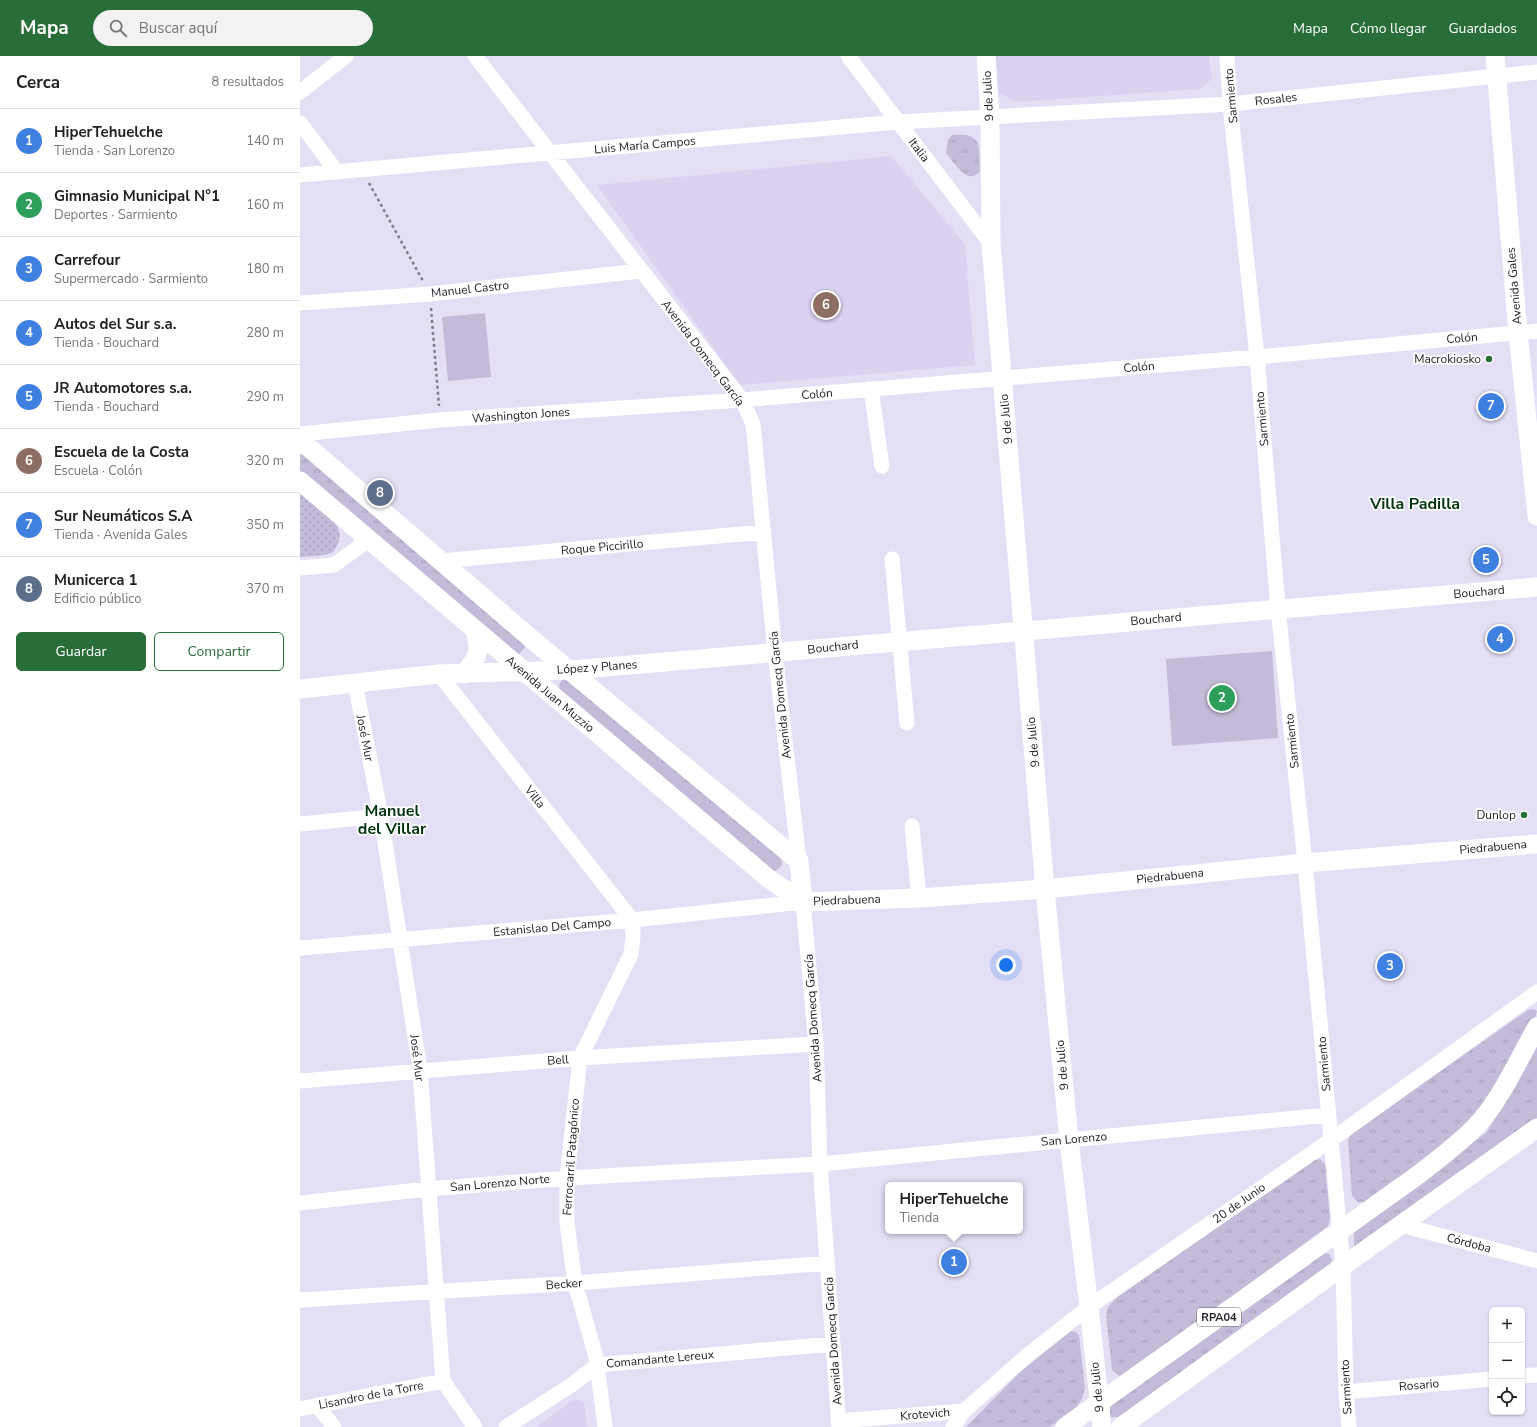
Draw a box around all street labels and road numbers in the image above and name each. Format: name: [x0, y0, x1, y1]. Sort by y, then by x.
street label: Sarmiento: [1221, 68, 1241, 124]
street label: 9 de Julio: [979, 70, 997, 122]
street label: Rosales: [1254, 89, 1298, 109]
street label: Luis María Campos: [594, 133, 697, 157]
street label: Italia: [905, 135, 933, 165]
street label: Avenida Gales: [1503, 246, 1525, 325]
street label: Manuel Castro: [430, 277, 510, 301]
street label: Avenida Domecq García: [658, 297, 748, 409]
street label: Colón: [1446, 329, 1478, 347]
street label: Colón: [1123, 358, 1155, 376]
street label: Colón: [801, 385, 833, 403]
street label: Sarmiento: [1252, 391, 1272, 447]
street label: 9 de Julio: [996, 393, 1016, 445]
street label: Washington Jones: [471, 404, 571, 426]
street label: Roque Piccirillo: [560, 535, 644, 559]
street label: Bouchard: [1453, 582, 1505, 602]
street label: Bouchard: [1130, 609, 1182, 629]
street label: Avenida Domecq García: [765, 630, 795, 760]
street label: Bouchard: [807, 636, 859, 658]
street label: Avenida Juan Muzzio: [502, 652, 598, 736]
street label: López y Planes: [556, 656, 638, 678]
street label: José Mur: [352, 712, 377, 763]
street label: Sarmiento: [1281, 712, 1303, 769]
street label: 9 de Julio: [1023, 716, 1043, 768]
street label: Villa: [521, 782, 549, 812]
street label: Piedrabuena: [1459, 836, 1527, 858]
street label: Piedrabuena: [1136, 865, 1204, 887]
street label: Piedrabuena: [813, 891, 881, 909]
street label: Estanislao Del Campo: [492, 914, 612, 940]
street label: Avenida Domecq García: [801, 953, 825, 1083]
street label: José Mur: [406, 1033, 428, 1083]
street label: Sarmiento: [1314, 1036, 1334, 1092]
street label: 9 de Julio: [1052, 1039, 1072, 1091]
street label: Bell: [547, 1051, 570, 1069]
street label: Ferrocarril Patagónico: [559, 1098, 583, 1216]
street label: San Lorenzo: [1040, 1128, 1108, 1150]
street label: San Lorenzo Norte: [449, 1171, 551, 1195]
street label: 20 de Junio: [1209, 1179, 1269, 1227]
street label: Córdoba: [1445, 1229, 1493, 1257]
street label: Becker: [545, 1275, 583, 1293]
street label: Avenida Domecq García: [821, 1276, 845, 1406]
road number: RPA04: [1197, 1308, 1241, 1326]
street label: Comandante Lereux: [605, 1346, 715, 1372]
street label: Sarmiento: [1337, 1359, 1355, 1415]
street label: 9 de Julio: [1086, 1361, 1108, 1413]
street label: Rosario: [1398, 1375, 1440, 1395]
street label: Lisandro de la Torre: [317, 1377, 425, 1413]
street label: Krotevich: [899, 1404, 951, 1424]

